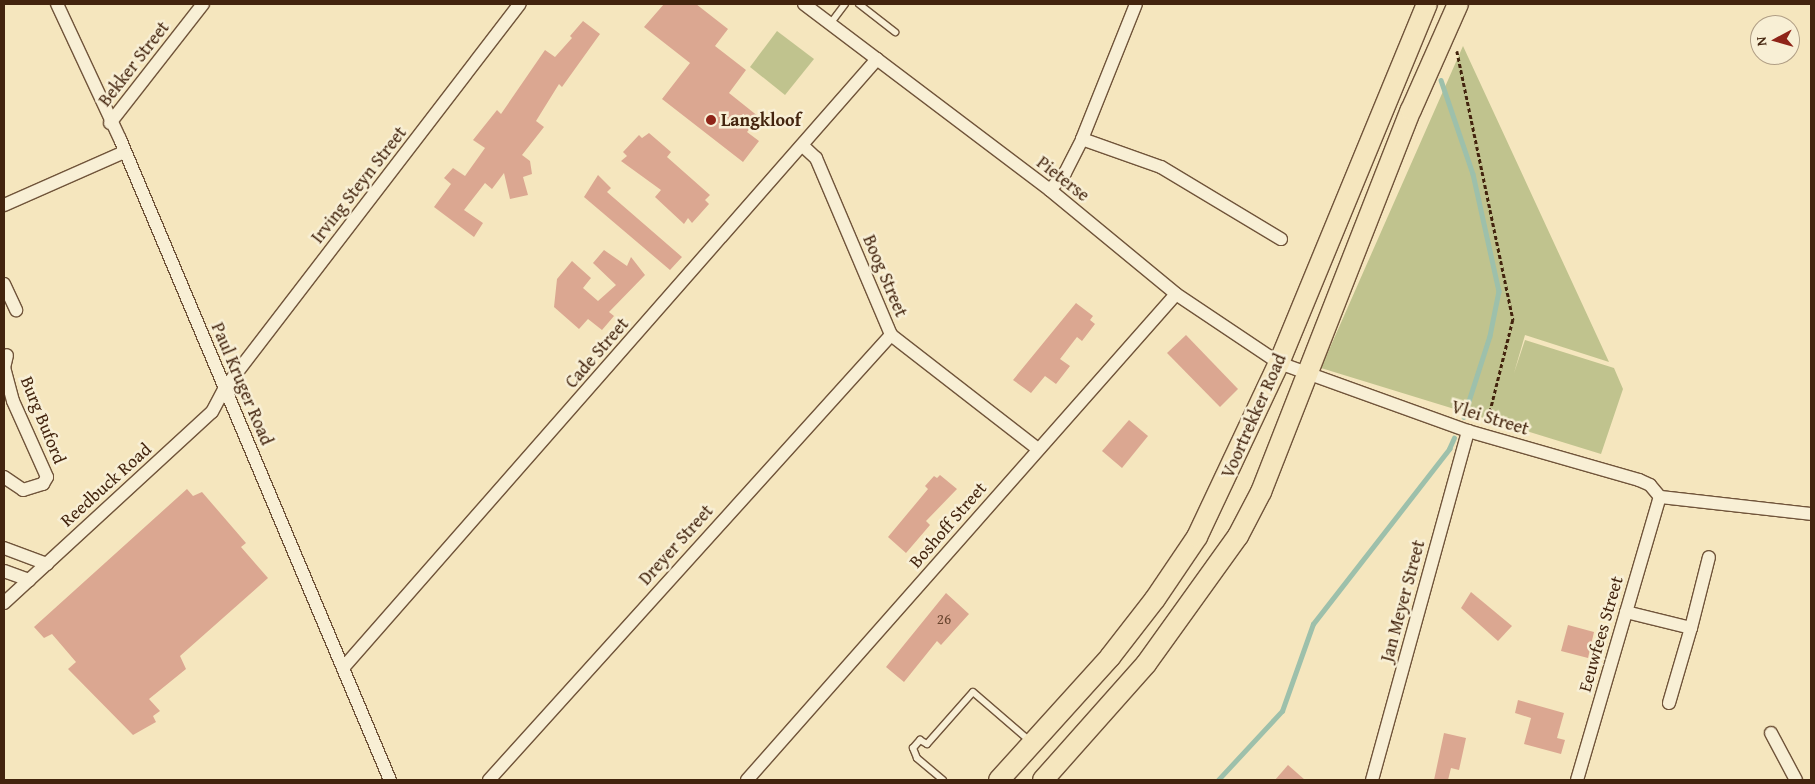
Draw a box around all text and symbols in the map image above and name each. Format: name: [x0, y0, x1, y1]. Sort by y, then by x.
north arrow: [1750, 15, 1800, 65]
street label: Bekker Street: [94, 17, 174, 111]
text: N: [1751, 36, 1772, 47]
place label: Langkloof: [721, 109, 801, 131]
marker: Langkloof: [705, 114, 717, 126]
street label: Irving Steyn Street: [307, 122, 411, 248]
street label: Pieterse: [1032, 152, 1094, 206]
street label: Boog Street: [858, 232, 912, 320]
street label: Cade Street: [561, 314, 633, 392]
street label: Paul Kruger Road: [206, 319, 278, 449]
street label: Voortrekker Road: [1217, 350, 1291, 482]
street label: Burg Buford: [16, 373, 70, 467]
street label: Vlei Street: [1449, 396, 1531, 440]
street label: Reedbuck Road: [56, 439, 156, 531]
street label: Boshoff Street: [905, 478, 991, 572]
street label: Dreyer Street: [634, 500, 718, 590]
street label: Jan Meyer Street: [1376, 538, 1430, 664]
street label: Eeuwfees Street: [1574, 574, 1628, 694]
house number: 26: [937, 610, 951, 628]

